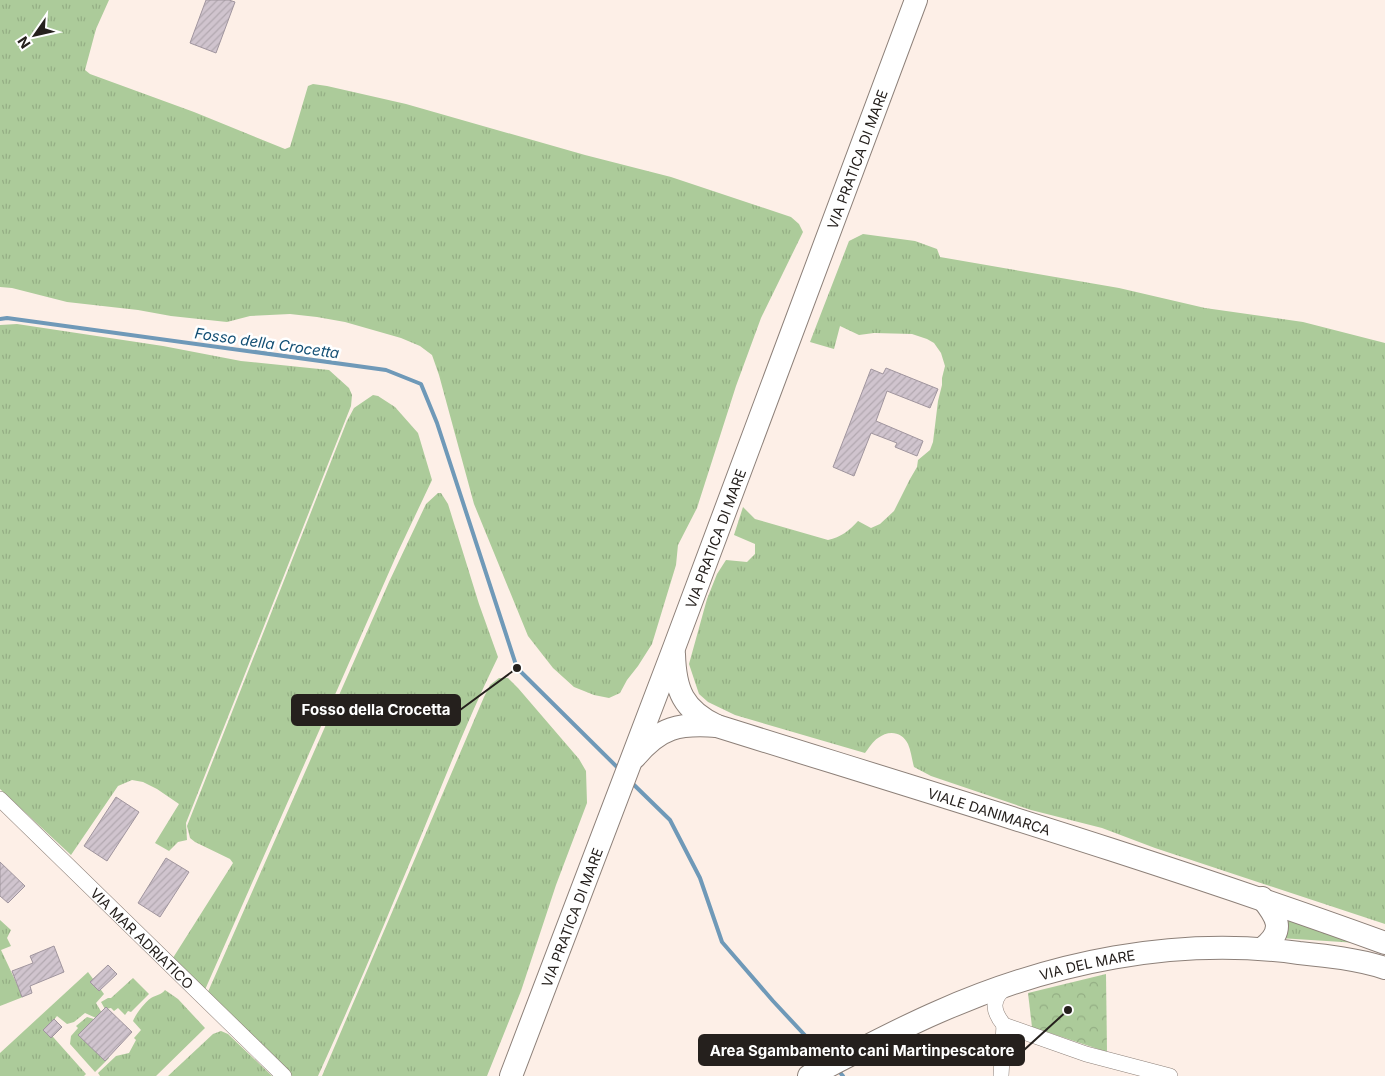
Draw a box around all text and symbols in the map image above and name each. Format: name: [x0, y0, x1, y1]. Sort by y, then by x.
north arrow: [10, 10, 60, 60]
text: N: [14, 33, 34, 52]
street label: VIA PRATICA DI MARE: [823, 87, 890, 231]
water label: Fosso della Crocetta: [193, 323, 341, 363]
street label: VIA PRATICA DI MARE: [681, 466, 749, 610]
callout: Fosso della Crocetta: [292, 695, 460, 725]
text: Fosso della Crocetta: [302, 700, 450, 719]
street label: VIALE DANIMARCA: [926, 784, 1053, 838]
street label: VIA PRATICA DI MARE: [537, 845, 606, 989]
street label: VIA MAR ADRIATICO: [87, 884, 197, 992]
street label: VIA DEL MARE: [1037, 946, 1136, 983]
callout: Area Sgambamento cani Martinpescatore: [699, 1035, 1024, 1065]
text: Area Sgambamento cani Martinpescatore: [710, 1041, 1014, 1060]

